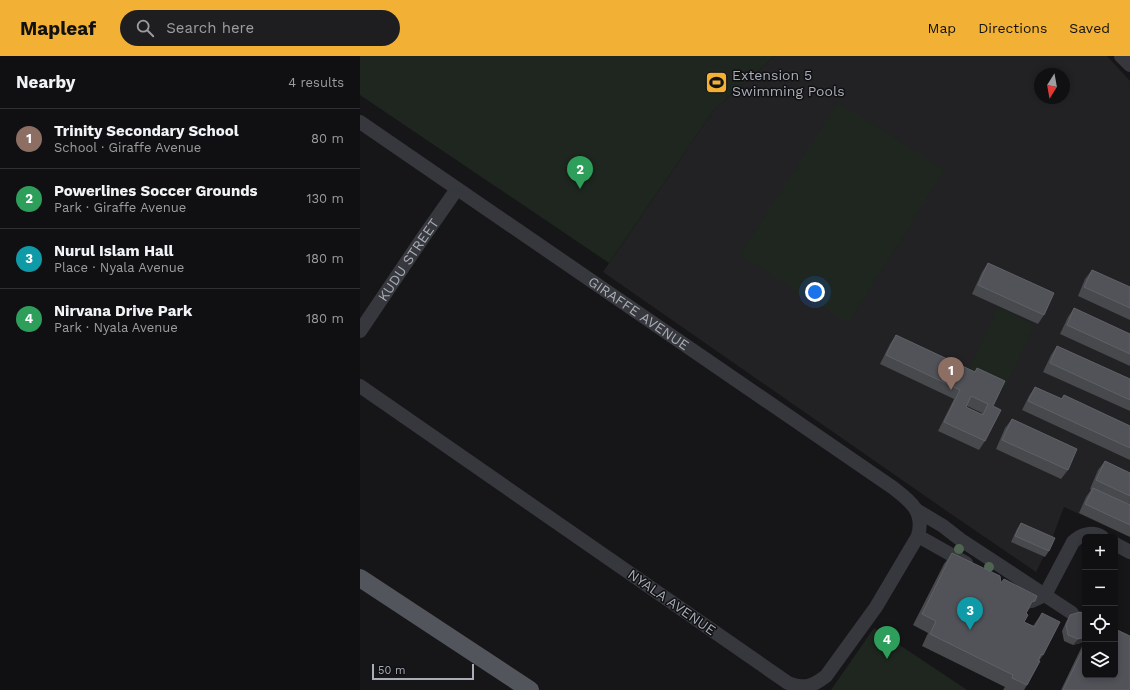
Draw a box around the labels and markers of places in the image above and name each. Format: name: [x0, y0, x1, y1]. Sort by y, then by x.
place label: Extension 5 Swimming Pools: [732, 67, 845, 99]
sports icon: Extension 5 Swimming Pools: [704, 70, 730, 96]
pin: 2: [567, 156, 593, 189]
pin: 1: [938, 357, 964, 390]
pin: 3: [957, 597, 983, 630]
pin: 4: [874, 626, 900, 659]

